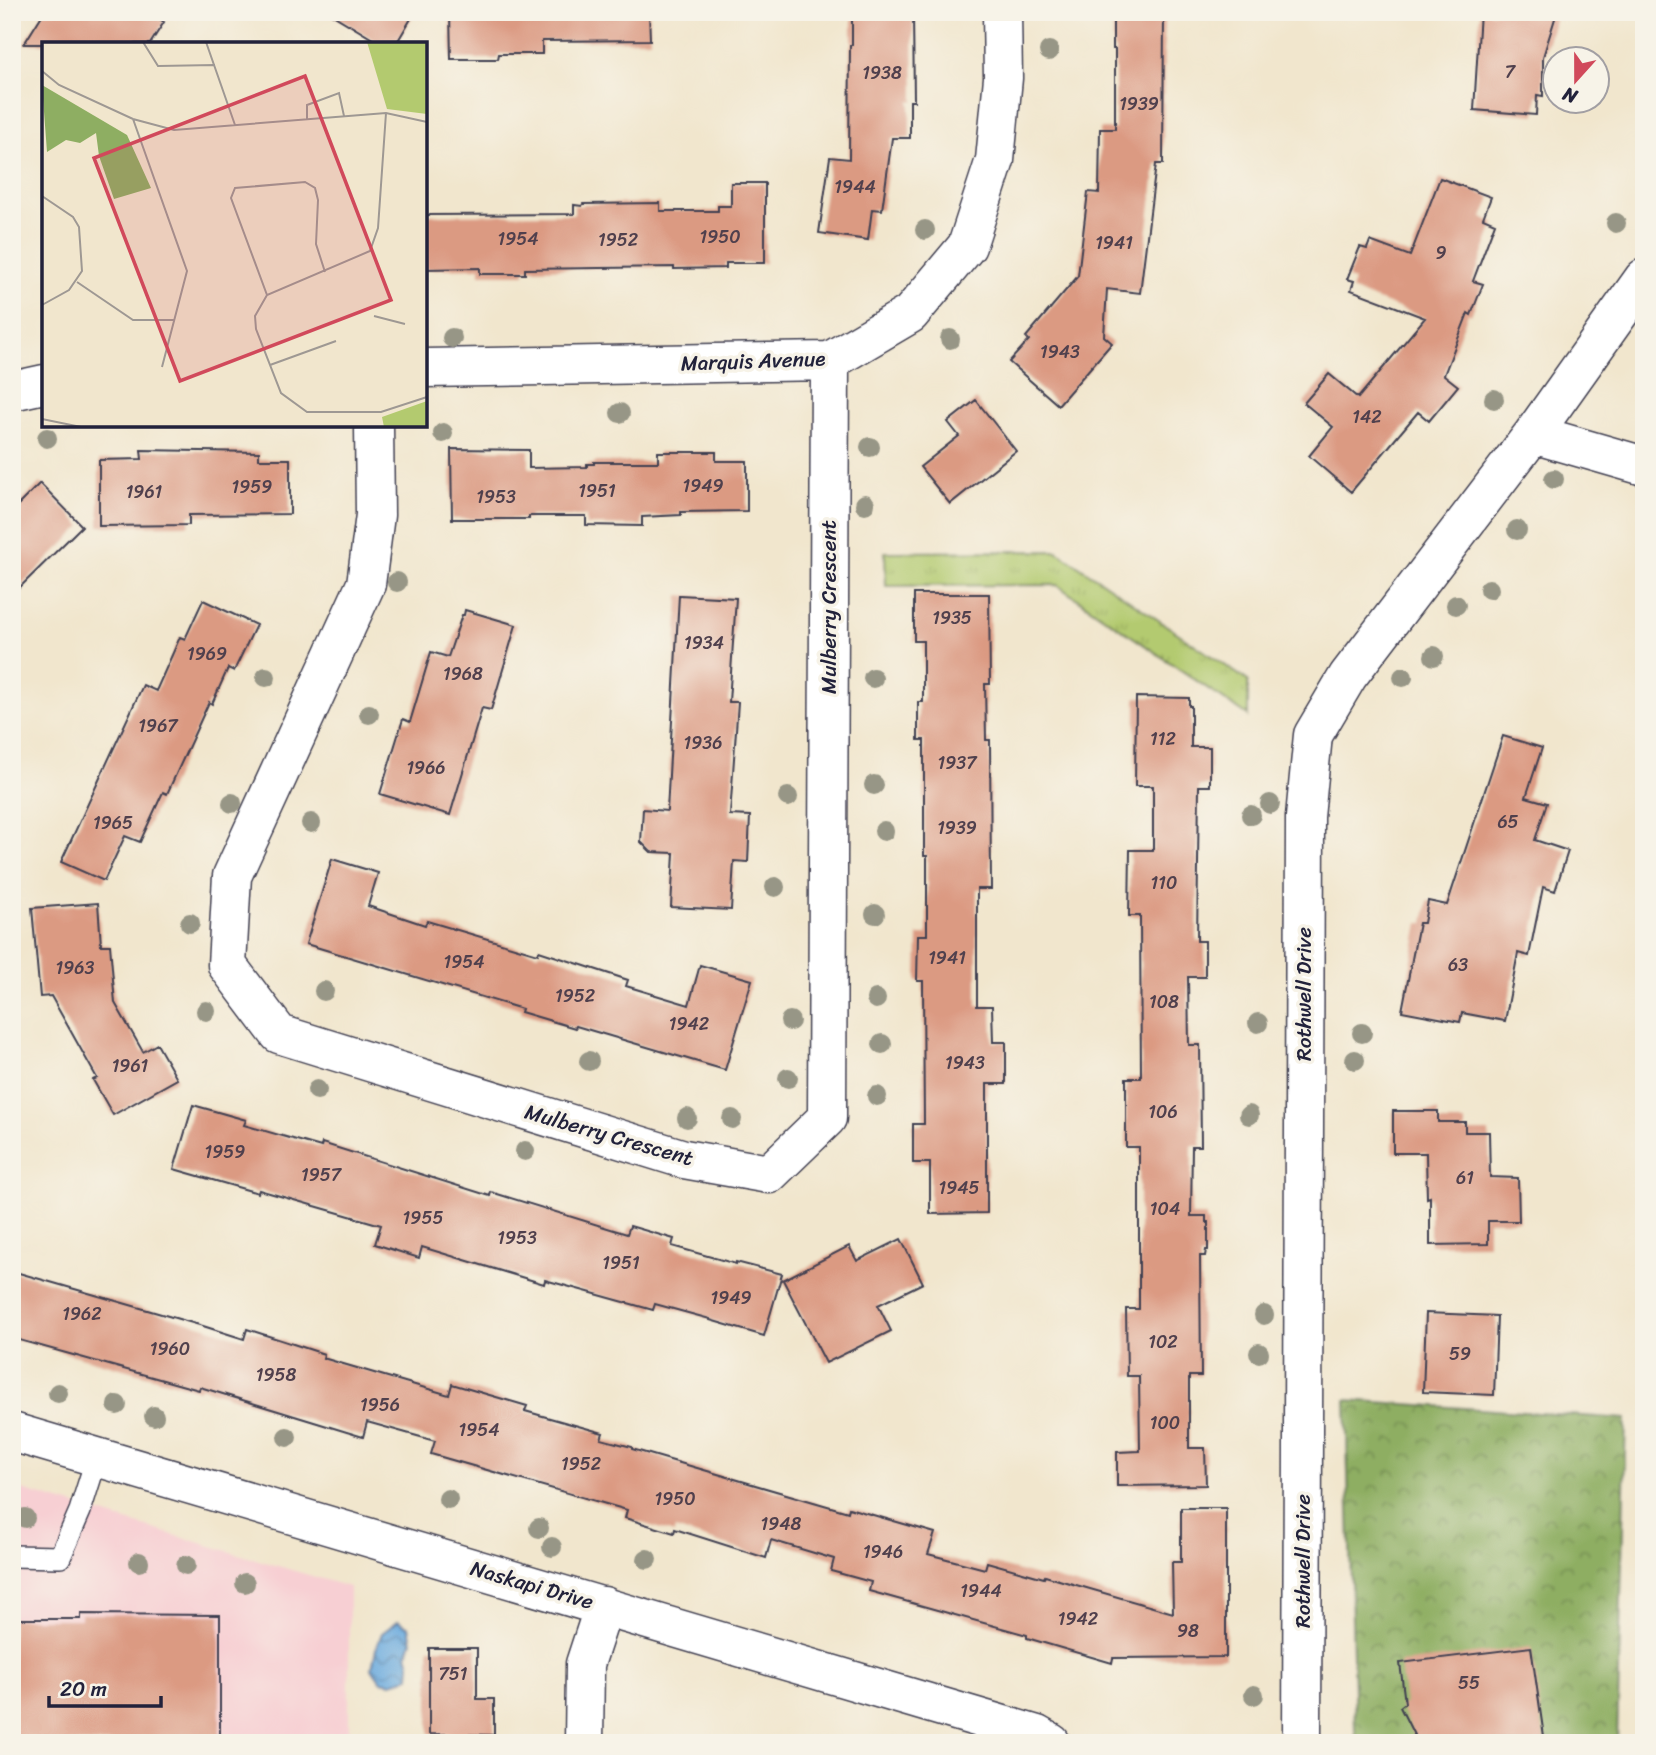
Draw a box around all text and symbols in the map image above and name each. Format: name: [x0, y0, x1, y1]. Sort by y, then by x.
inset map: [42, 42, 427, 427]
north arrow: [1540, 46, 1610, 116]
house number: 7: [1505, 56, 1517, 88]
house number: 1938: [862, 57, 902, 89]
text: N: [1557, 77, 1583, 114]
house number: 1939: [1119, 88, 1159, 120]
house number: 1944: [834, 171, 876, 203]
house number: 1950: [699, 221, 741, 253]
house number: 1954: [497, 223, 539, 255]
house number: 1952: [598, 224, 638, 256]
house number: 1941: [1095, 227, 1133, 259]
house number: 9: [1435, 237, 1447, 269]
house number: 1943: [1040, 336, 1080, 368]
street label: Marquis Avenue: [680, 339, 826, 383]
house number: 142: [1352, 401, 1382, 433]
house number: 1949: [682, 470, 724, 502]
house number: 1959: [232, 471, 272, 503]
house number: 1951: [578, 475, 616, 507]
house number: 1961: [126, 476, 163, 508]
house number: 1953: [476, 481, 516, 513]
street label: Mulberry Crescent: [810, 520, 848, 694]
house number: 1935: [932, 602, 972, 634]
house number: 1934: [684, 627, 724, 659]
house number: 1969: [187, 638, 227, 670]
house number: 1968: [443, 658, 483, 690]
house number: 1967: [138, 710, 179, 742]
house number: 112: [1150, 723, 1176, 755]
house number: 1936: [684, 727, 722, 759]
house number: 1937: [938, 747, 978, 779]
house number: 1966: [406, 752, 446, 784]
house number: 65: [1497, 806, 1519, 838]
house number: 1965: [93, 807, 133, 839]
house number: 1939: [937, 812, 977, 844]
house number: 110: [1151, 867, 1177, 899]
street label: Rothwell Drive: [1285, 927, 1323, 1061]
house number: 1941: [928, 942, 966, 974]
house number: 1954: [443, 946, 485, 978]
house number: 63: [1448, 949, 1468, 981]
house number: 1963: [56, 952, 95, 984]
house number: 1952: [555, 980, 595, 1012]
house number: 108: [1149, 986, 1179, 1018]
house number: 1942: [669, 1008, 709, 1040]
house number: 1943: [945, 1047, 985, 1079]
house number: 1961: [112, 1050, 149, 1082]
street label: Mulberry Crescent: [520, 1093, 698, 1177]
house number: 106: [1148, 1096, 1178, 1128]
house number: 1959: [205, 1136, 245, 1168]
house number: 1957: [301, 1159, 343, 1191]
house number: 61: [1456, 1162, 1474, 1194]
house number: 1945: [938, 1172, 980, 1204]
house number: 104: [1150, 1193, 1180, 1225]
house number: 1955: [403, 1202, 443, 1234]
house number: 1953: [497, 1222, 537, 1254]
house number: 1951: [602, 1247, 640, 1279]
house number: 1949: [710, 1282, 752, 1314]
house number: 1962: [62, 1298, 102, 1330]
house number: 102: [1148, 1326, 1178, 1358]
house number: 1960: [150, 1333, 190, 1365]
house number: 59: [1449, 1338, 1471, 1370]
house number: 1958: [256, 1359, 296, 1391]
house number: 1956: [360, 1389, 400, 1421]
house number: 100: [1150, 1407, 1180, 1439]
house number: 1954: [458, 1414, 500, 1446]
house number: 1952: [561, 1448, 601, 1480]
house number: 1950: [654, 1483, 696, 1515]
street label: Rothwell Drive: [1284, 1494, 1322, 1628]
house number: 1948: [761, 1508, 802, 1540]
house number: 1946: [863, 1536, 903, 1568]
street label: Naskapi Drive: [466, 1549, 598, 1621]
house number: 1944: [960, 1575, 1002, 1607]
house number: 1942: [1058, 1603, 1098, 1635]
house number: 98: [1177, 1615, 1199, 1647]
house number: 751: [439, 1658, 468, 1690]
scale bar: [49, 1664, 161, 1708]
house number: 55: [1458, 1667, 1480, 1699]
text: 20 m: [60, 1670, 107, 1708]

